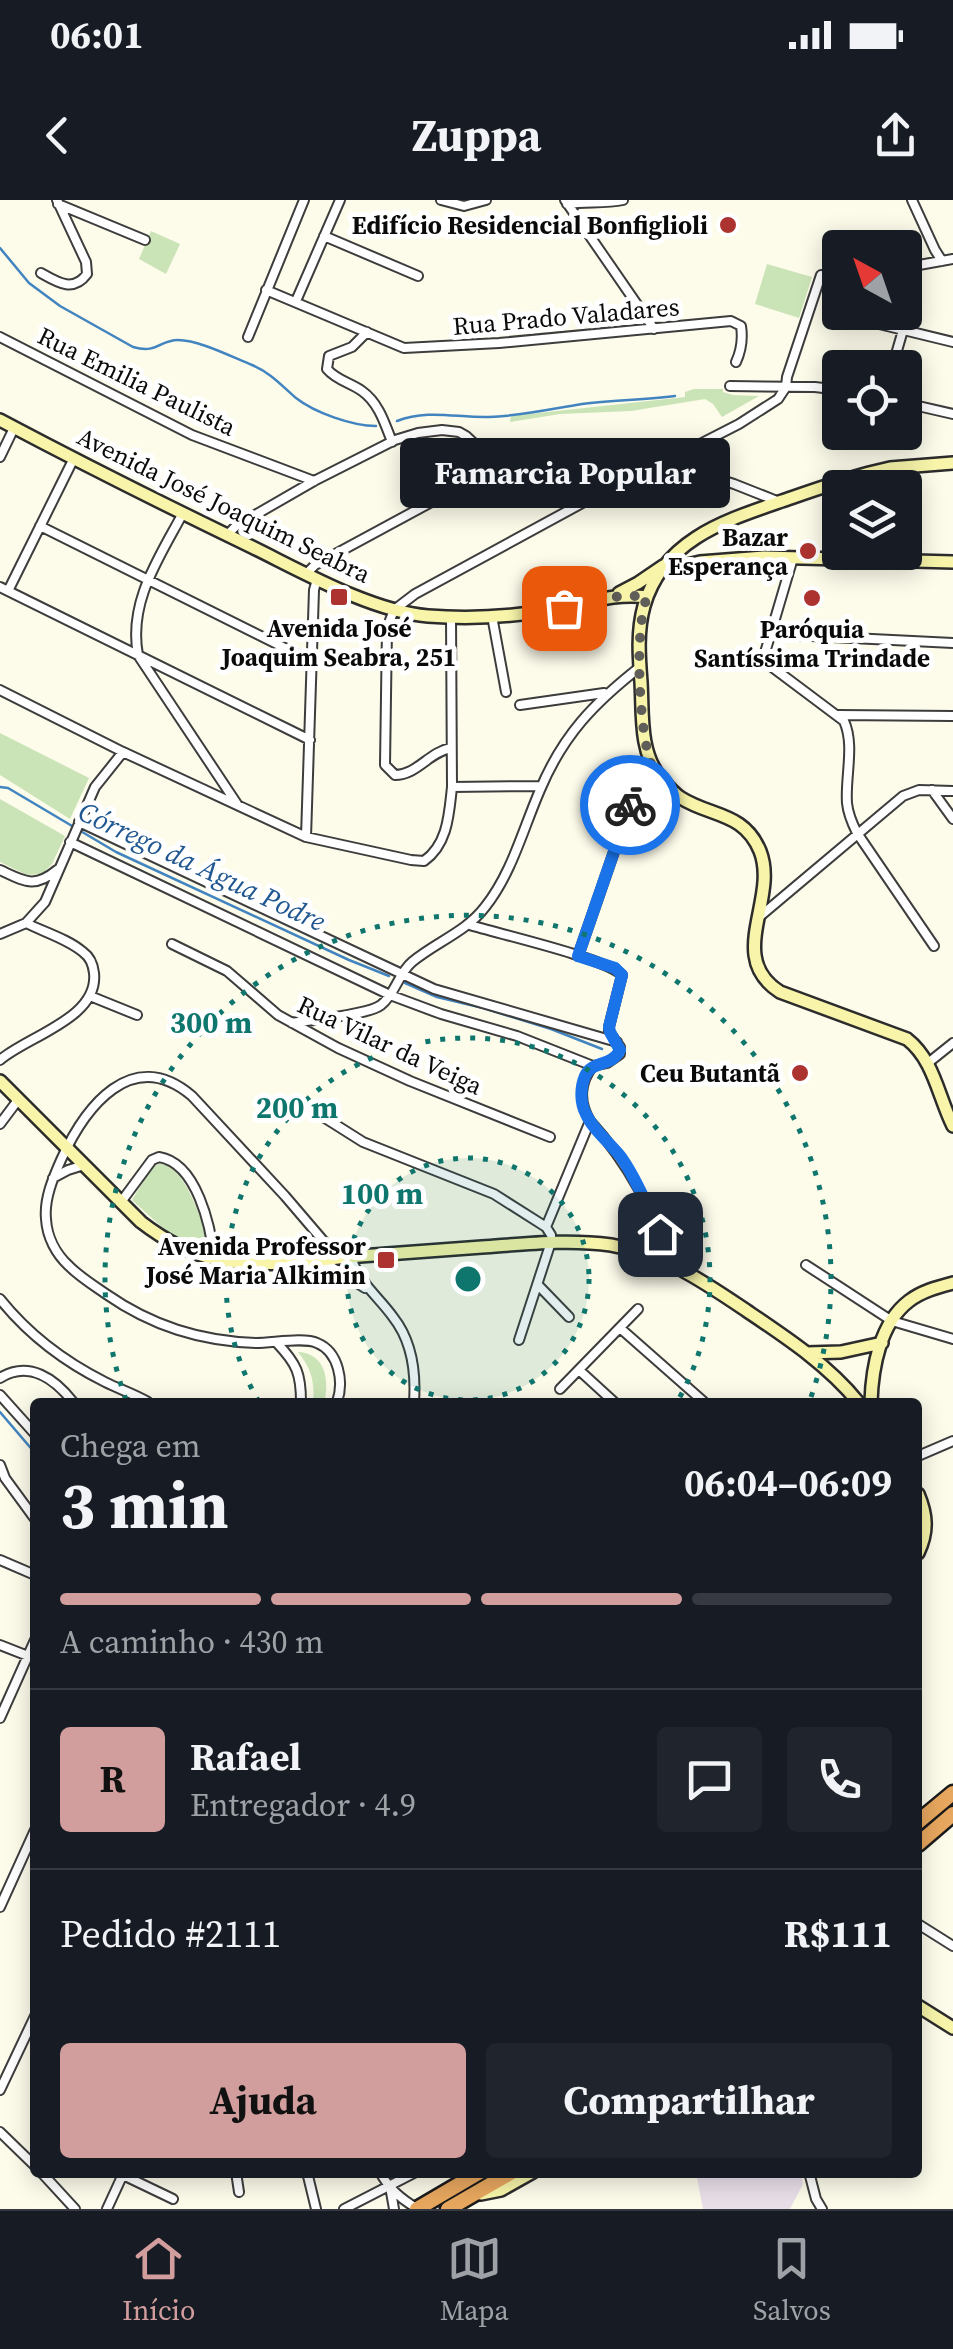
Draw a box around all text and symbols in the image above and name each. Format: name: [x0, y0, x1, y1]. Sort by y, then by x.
text: 06:01: [50, 9, 144, 61]
text: Zuppa: [412, 104, 541, 166]
icon: back: [30, 108, 85, 163]
icon: share: [868, 108, 923, 163]
place label: Edifício Residencial Bonfiglioli: [352, 208, 708, 242]
marker: Edifício Residencial Bonfiglioli: [717, 214, 739, 236]
north arrow: [822, 230, 922, 330]
map controls: [822, 230, 922, 570]
street label: Rua Prado Valadares: [451, 289, 681, 343]
street label: Rua Emilia Paulista: [32, 318, 242, 444]
button: locate: [822, 350, 922, 450]
street label: Avenida José Joaquim Seabra: [72, 419, 376, 591]
callout: Famarcia Popular: [399, 438, 729, 508]
text: Famarcia Popular: [434, 451, 696, 495]
button: layers: [822, 470, 922, 570]
place label: Bazar Esperança: [668, 520, 789, 583]
marker: Bazar Esperança: [797, 540, 819, 562]
pin: [522, 566, 607, 651]
icon: bag: [537, 581, 592, 636]
marker: Avenida José Joaquim Seabra, 251: [328, 586, 350, 608]
marker: Paróquia Santíssima Trindade: [801, 587, 823, 609]
place label: Avenida José Joaquim Seabra, 251: [220, 611, 456, 674]
place label: Paróquia Santíssima Trindade: [694, 612, 930, 675]
courier: [580, 755, 680, 855]
icon: bike: [603, 778, 658, 833]
water label: Córrego da Água Podre: [72, 792, 332, 940]
street label: Rua Vilar da Veiga: [292, 987, 488, 1103]
text: 300 m: [170, 1002, 252, 1043]
place label: Ceu Butantã: [640, 1056, 781, 1090]
marker: Ceu Butantã: [789, 1062, 811, 1084]
text: 200 m: [256, 1087, 338, 1128]
text: 100 m: [341, 1173, 423, 1214]
pin: [618, 1192, 703, 1277]
icon: home: [633, 1207, 688, 1262]
place label: Avenida Professor José Maria Alkimin: [144, 1229, 366, 1292]
marker: Avenida Professor José Maria Alkimin: [375, 1249, 397, 1271]
centre of rings: [450, 1261, 486, 1297]
text: Chega em: [60, 1424, 201, 1468]
text: 06:04–06:09: [684, 1457, 892, 1509]
text: 3 min: [60, 1461, 229, 1550]
text: A caminho · 430 m: [60, 1620, 324, 1664]
button: chat: [657, 1727, 762, 1832]
button: phone: [787, 1727, 892, 1832]
text: Rafael: [190, 1731, 301, 1783]
text: R: [100, 1753, 125, 1805]
text: Entregador · 4.9: [190, 1783, 416, 1827]
text: Pedido #2111: [60, 1908, 281, 1960]
text: R$111: [784, 1908, 892, 1960]
button: Ajuda: [60, 2043, 466, 2158]
button: Compartilhar: [486, 2043, 892, 2158]
tab: Início: [122, 2231, 195, 2329]
tab: Mapa: [440, 2231, 509, 2329]
tab: Salvos: [753, 2231, 831, 2329]

